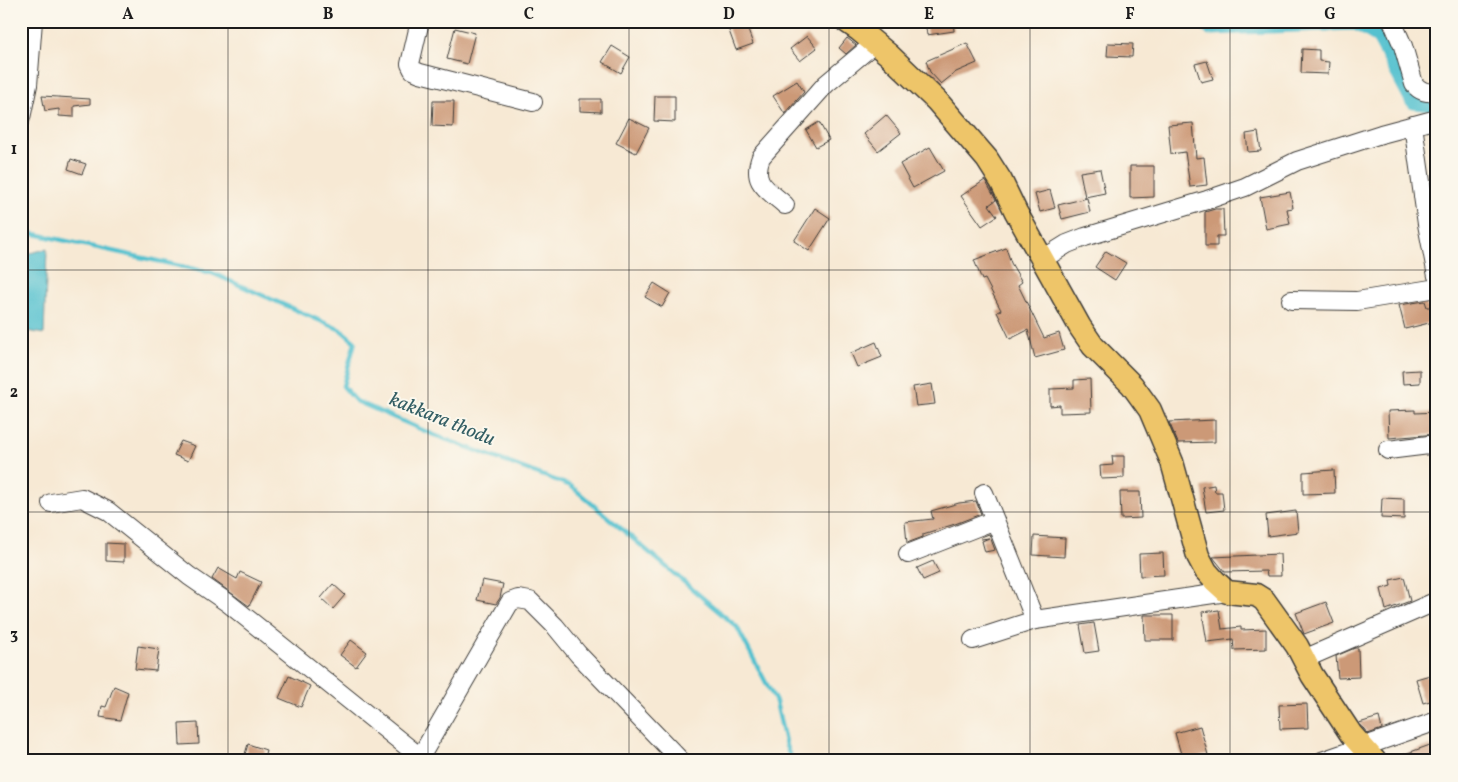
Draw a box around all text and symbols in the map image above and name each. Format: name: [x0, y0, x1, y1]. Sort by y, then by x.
text: A: [122, 4, 134, 26]
text: B: [323, 4, 334, 26]
text: C: [524, 4, 534, 26]
text: D: [723, 4, 735, 26]
text: E: [924, 4, 934, 26]
text: F: [1125, 4, 1135, 26]
text: G: [1324, 4, 1336, 26]
text: 1: [11, 139, 17, 161]
text: 2: [10, 382, 18, 404]
water label: kakkara thodu: [385, 386, 499, 454]
text: 3: [10, 624, 18, 646]

